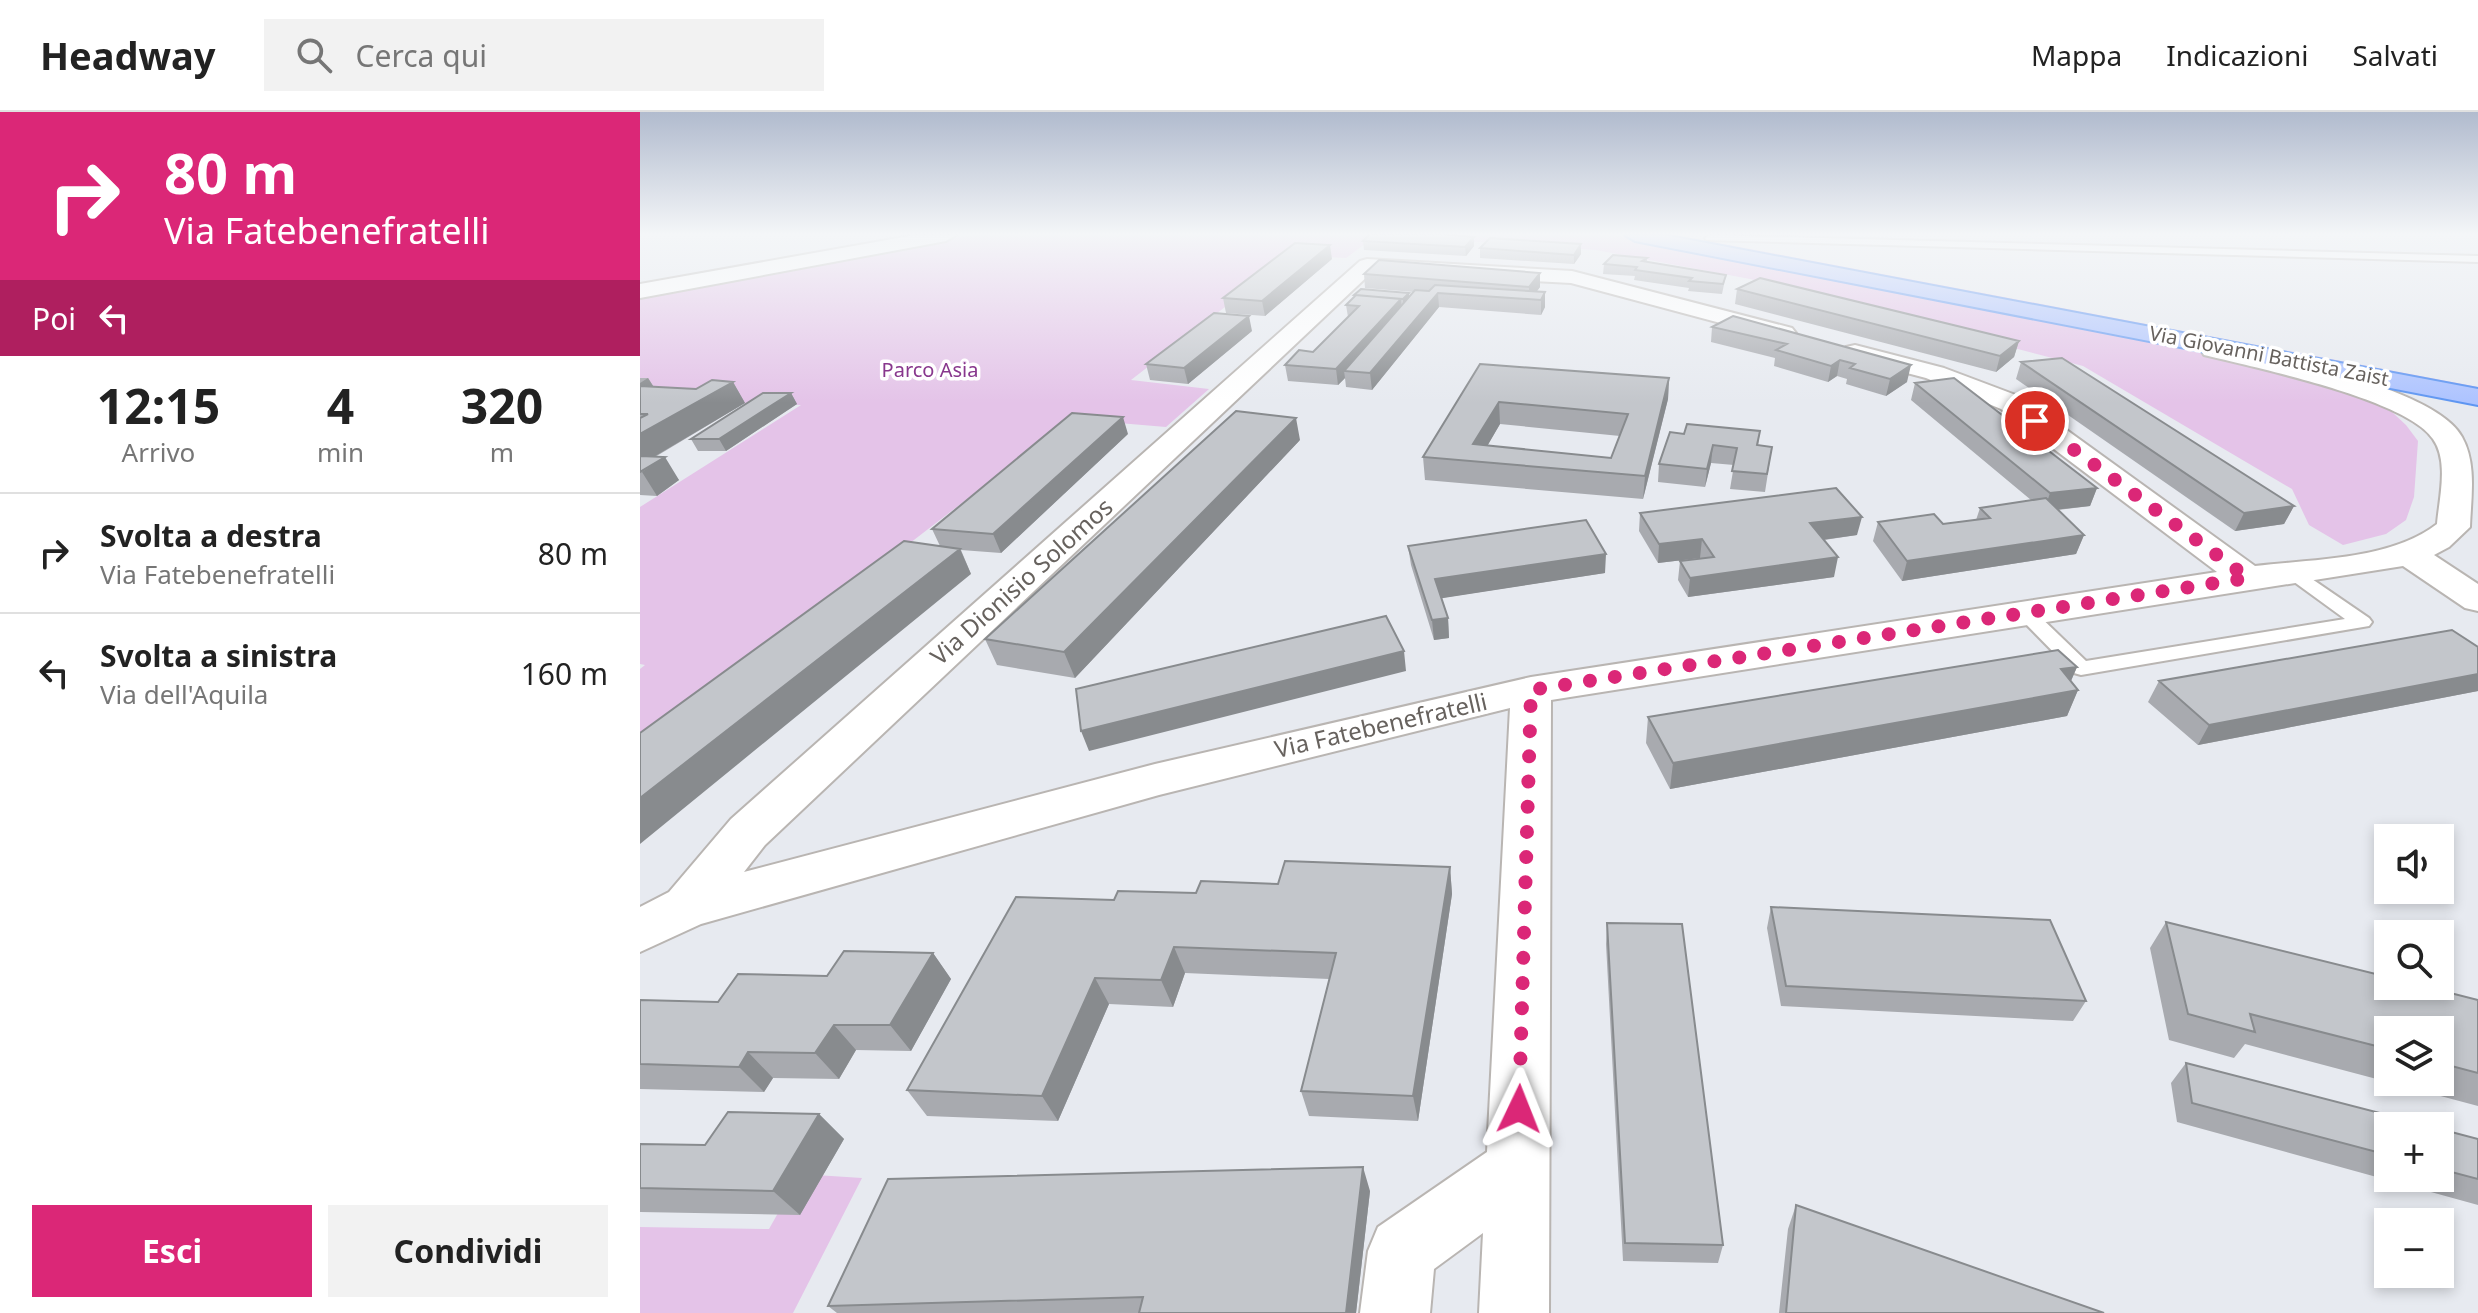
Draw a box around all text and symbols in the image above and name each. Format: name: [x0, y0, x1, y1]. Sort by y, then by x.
search box: [264, 19, 824, 91]
text: Headway: [40, 29, 216, 81]
icon: search: [292, 33, 336, 77]
text: Cerca qui: [356, 35, 487, 76]
text: Mappa: [2031, 36, 2122, 74]
text: Indicazioni: [2166, 36, 2308, 74]
text: Salvati: [2352, 36, 2438, 74]
text: 80 m: [164, 134, 297, 210]
icon: right: [32, 144, 136, 248]
text: Via Fatebenefratelli: [164, 206, 490, 255]
icon: left: [92, 296, 136, 340]
text: Poi: [32, 298, 76, 339]
street label: Via Giovanni Battista Zaist: [2147, 319, 2391, 392]
park label: Parco Asia: [882, 356, 978, 383]
text: 12:15: [97, 373, 220, 438]
text: 4: [327, 373, 354, 438]
text: 320: [461, 373, 543, 438]
pin: [2001, 387, 2069, 455]
icon: arrive: [2013, 399, 2057, 443]
text: Arrivo: [122, 434, 195, 470]
text: min: [317, 434, 364, 470]
text: m: [490, 434, 514, 470]
street label: Via Dionisio Solomos: [923, 490, 1119, 672]
text: Svolta a destra: [100, 515, 322, 556]
icon: right: [32, 531, 76, 575]
text: 80 m: [538, 533, 608, 574]
text: Via Fatebenefratelli: [100, 556, 335, 592]
text: Svolta a sinistra: [100, 635, 337, 676]
icon: left: [32, 651, 76, 695]
text: 160 m: [521, 653, 608, 694]
text: Via dell'Aquila: [100, 676, 268, 712]
street label: Via Fatebenefratelli: [1271, 684, 1490, 765]
map controls: [2374, 824, 2454, 1288]
button: sound: [2374, 824, 2454, 904]
button: search: [2374, 920, 2454, 1000]
button: layers: [2374, 1016, 2454, 1096]
position arrow: [1477, 1067, 1561, 1151]
button: +: [2374, 1112, 2454, 1192]
button: Esci: [32, 1205, 312, 1297]
button: Condividi: [328, 1205, 608, 1297]
button: −: [2374, 1208, 2454, 1288]

